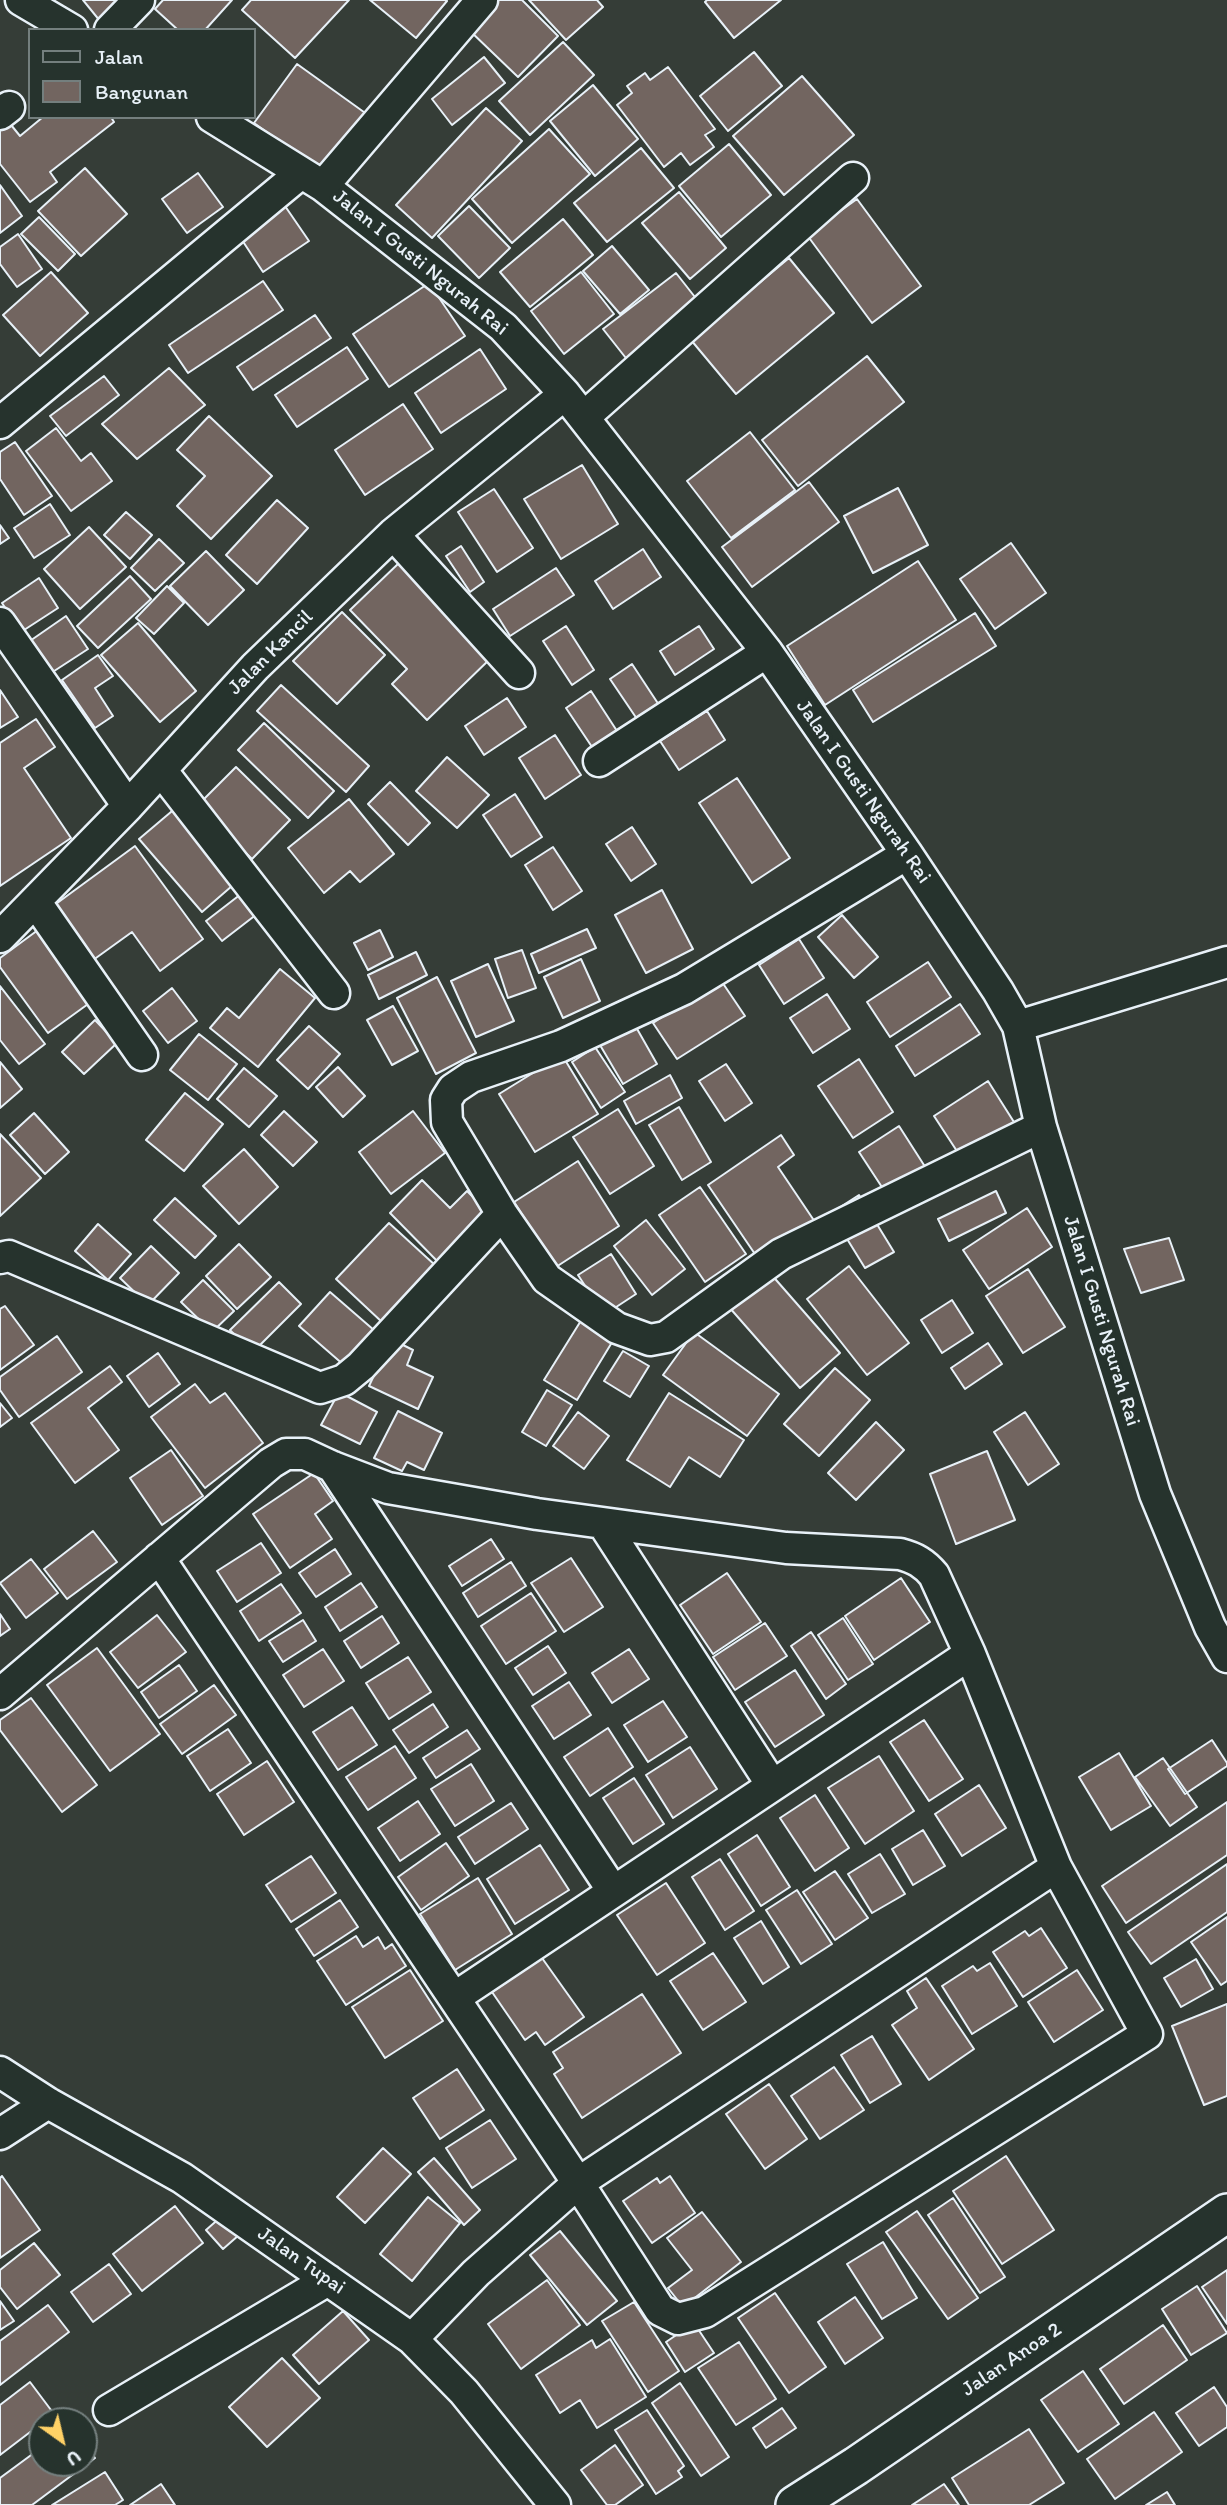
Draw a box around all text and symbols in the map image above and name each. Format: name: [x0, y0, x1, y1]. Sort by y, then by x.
legend: [28, 28, 256, 119]
text: Jalan: [95, 44, 143, 69]
text: Bangunan: [95, 79, 188, 104]
street label: Jalan I Gusti Ngurah Rai: [327, 184, 513, 342]
street label: Jalan Kancil: [223, 605, 319, 701]
street label: Jalan I Gusti Ngurah Rai: [790, 695, 936, 889]
street label: Jalan I Gusti Ngurah Rai: [1057, 1213, 1145, 1429]
street label: Jalan Tupai: [252, 2222, 350, 2300]
street label: Jalan Anoa 2: [957, 2317, 1067, 2403]
north arrow: [28, 2407, 98, 2477]
text: U: [62, 2445, 86, 2471]

